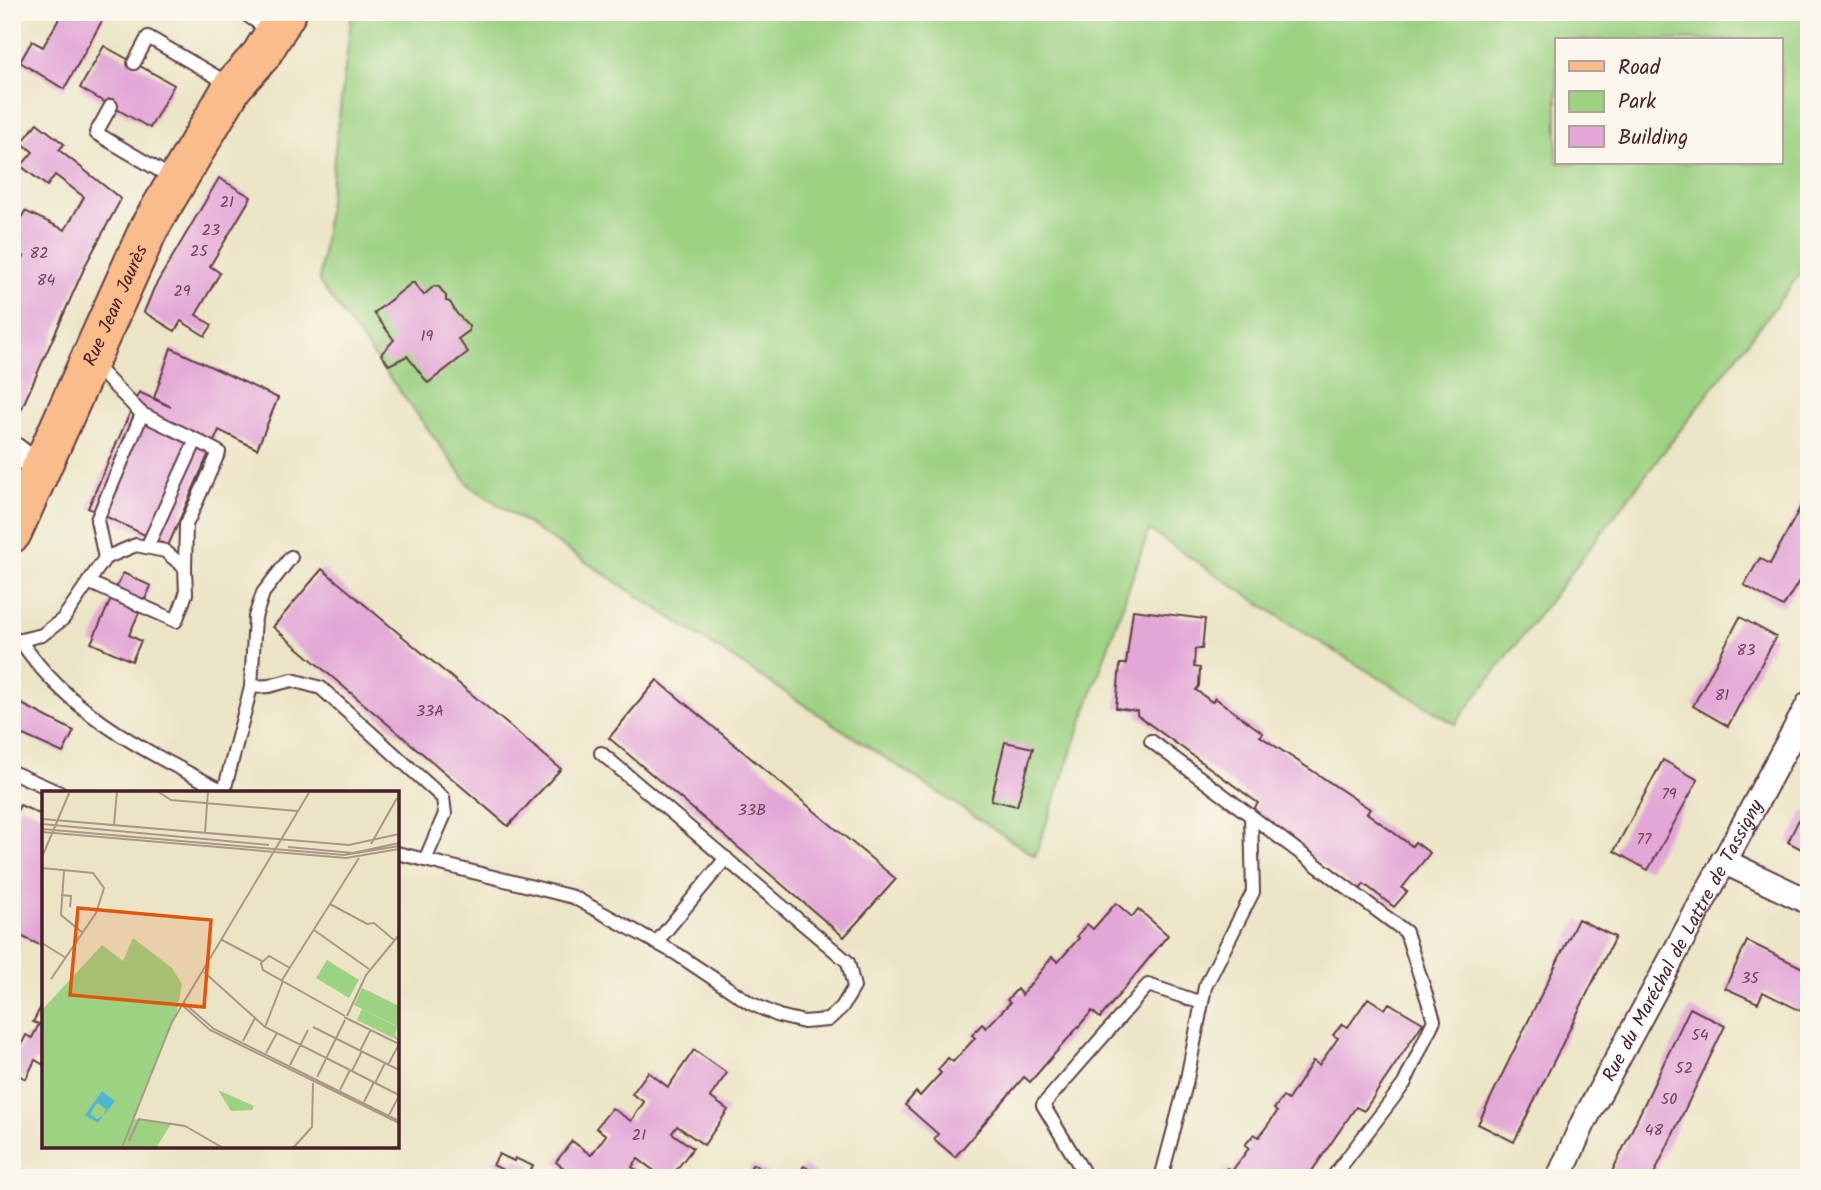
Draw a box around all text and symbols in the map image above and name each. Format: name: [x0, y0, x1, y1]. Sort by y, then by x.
legend: [1555, 38, 1783, 164]
text: Road: [1618, 52, 1661, 85]
text: Park: [1618, 86, 1656, 119]
text: Building: [1618, 122, 1688, 155]
house number: 21: [220, 190, 234, 215]
house number: 23: [202, 218, 220, 243]
house number: 25: [190, 239, 209, 264]
street label: Rue Jean Jaurès: [76, 240, 157, 371]
house number: 82: [30, 241, 48, 266]
house number: 84: [37, 268, 55, 293]
house number: 29: [173, 279, 191, 304]
house number: 19: [421, 324, 434, 349]
house number: 83: [1737, 638, 1755, 663]
house number: 81: [1715, 683, 1729, 708]
house number: 33A: [416, 699, 444, 724]
house number: 79: [1661, 782, 1677, 807]
inset map: [42, 791, 399, 1148]
street label: Rue du Maréchal de Lattre de Tassigny: [1595, 793, 1772, 1087]
house number: 33B: [738, 798, 766, 823]
house number: 77: [1637, 827, 1652, 852]
house number: 35: [1741, 966, 1760, 991]
house number: 54: [1691, 1023, 1709, 1048]
house number: 52: [1675, 1056, 1693, 1081]
house number: 50: [1661, 1087, 1677, 1112]
house number: 48: [1645, 1118, 1664, 1143]
house number: 2I: [632, 1123, 646, 1148]

